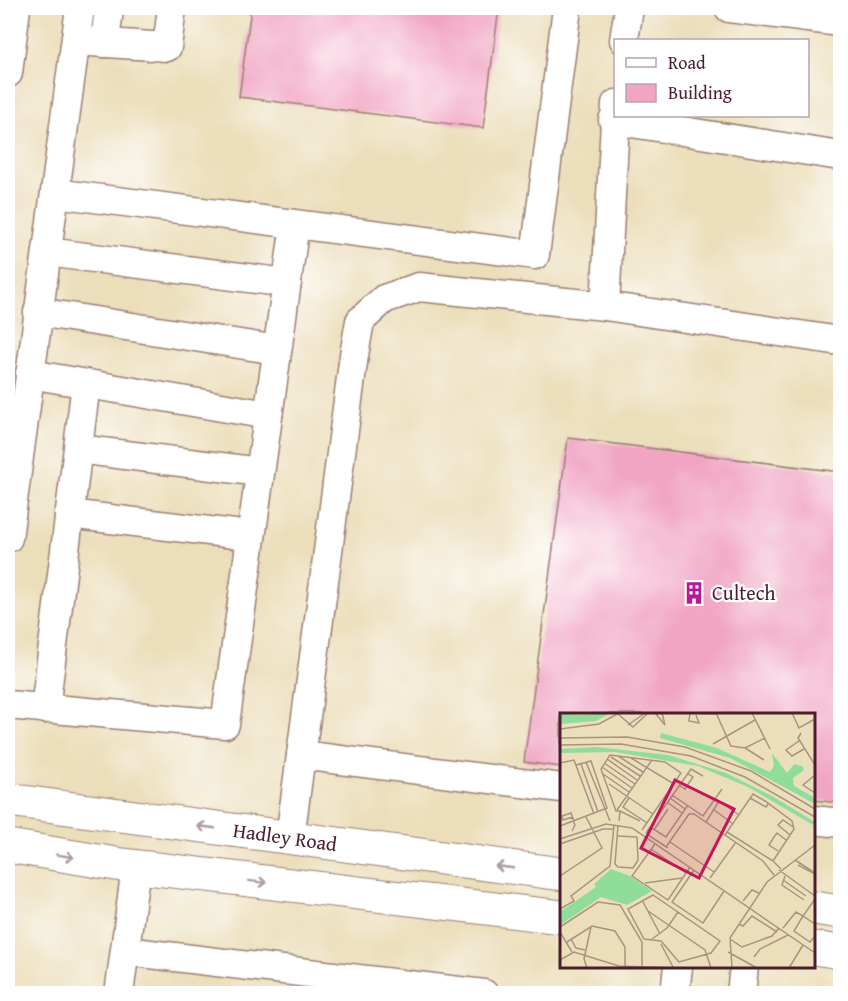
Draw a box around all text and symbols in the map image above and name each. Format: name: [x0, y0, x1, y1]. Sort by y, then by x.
legend: [614, 39, 809, 117]
text: Road: [668, 49, 706, 76]
text: Building: [668, 79, 732, 106]
place label: Cultech: [712, 578, 776, 607]
building icon: Cultech: [681, 580, 707, 606]
inset map: [560, 713, 815, 968]
street label: Hadley Road: [231, 815, 339, 858]
one-way arrow: [197, 821, 217, 832]
one-way arrow: [55, 851, 75, 862]
one-way arrow: [494, 861, 514, 872]
one-way arrow: [248, 876, 268, 887]

